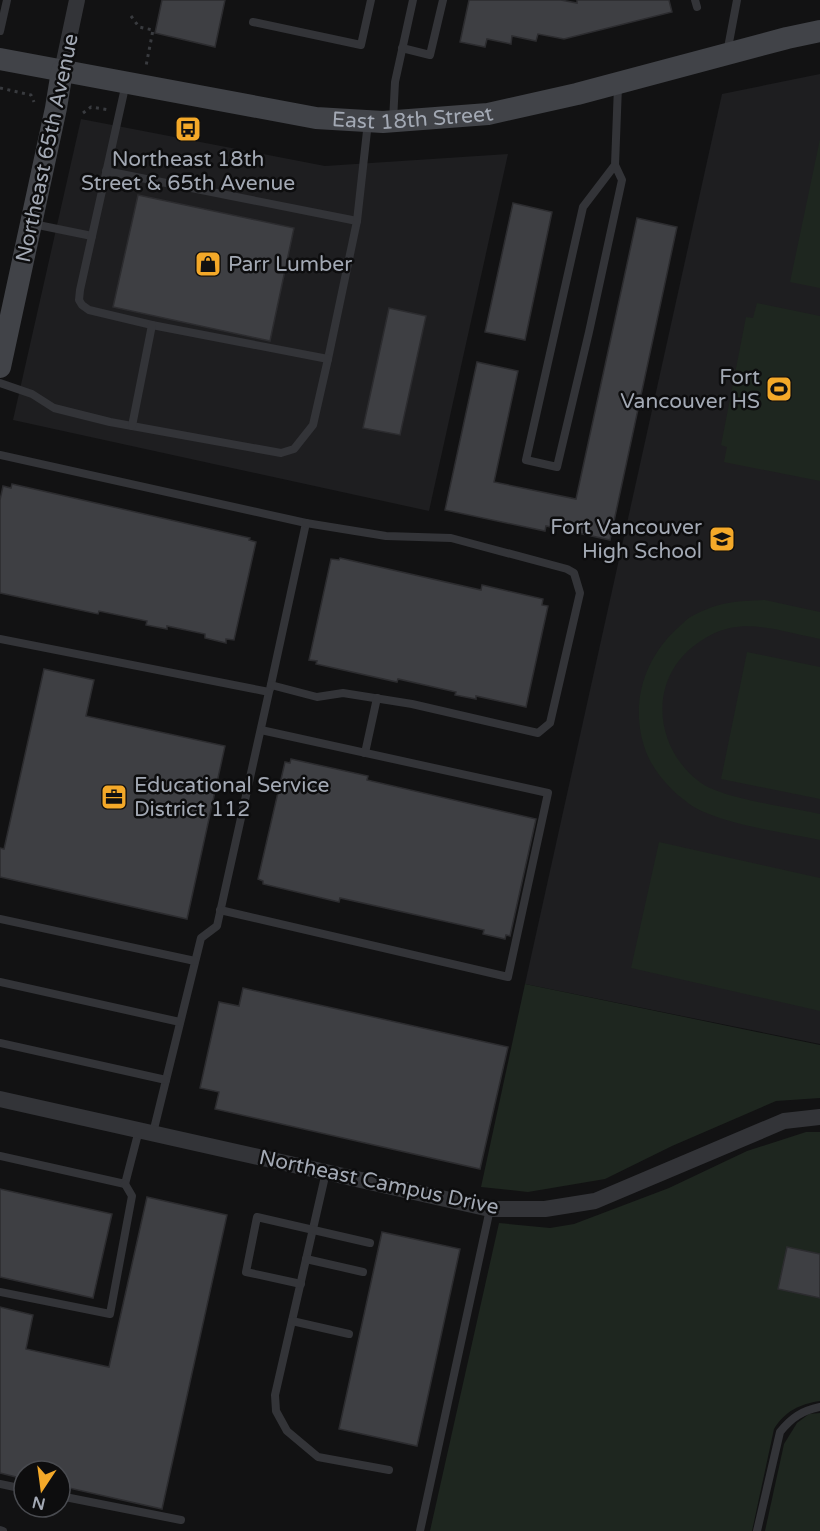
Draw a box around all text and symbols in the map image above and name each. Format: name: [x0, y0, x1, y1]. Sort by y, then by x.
street label: Northeast 65th Avenue: [11, 31, 84, 265]
street label: East 18th Street: [331, 101, 496, 135]
bus stop icon: Northeast 18th Street & 65th Avenue: [173, 114, 203, 144]
place label: Northeast 18th Street & 65th Avenue: [81, 147, 295, 196]
shop icon: Parr Lumber: [193, 249, 223, 279]
place label: Parr Lumber: [228, 252, 352, 277]
place label: Fort Vancouver HS: [620, 365, 760, 414]
sports icon: Fort Vancouver HS: [764, 374, 794, 404]
place label: Fort Vancouver High School: [550, 515, 702, 564]
school or university icon: Fort Vancouver High School: [707, 524, 737, 554]
place label: Educational Service District 112: [134, 773, 330, 822]
office icon: Educational Service District 112: [99, 782, 129, 812]
street label: Northeast Campus Drive: [257, 1145, 501, 1220]
north arrow: [12, 1459, 72, 1519]
text: N: [30, 1491, 47, 1514]

